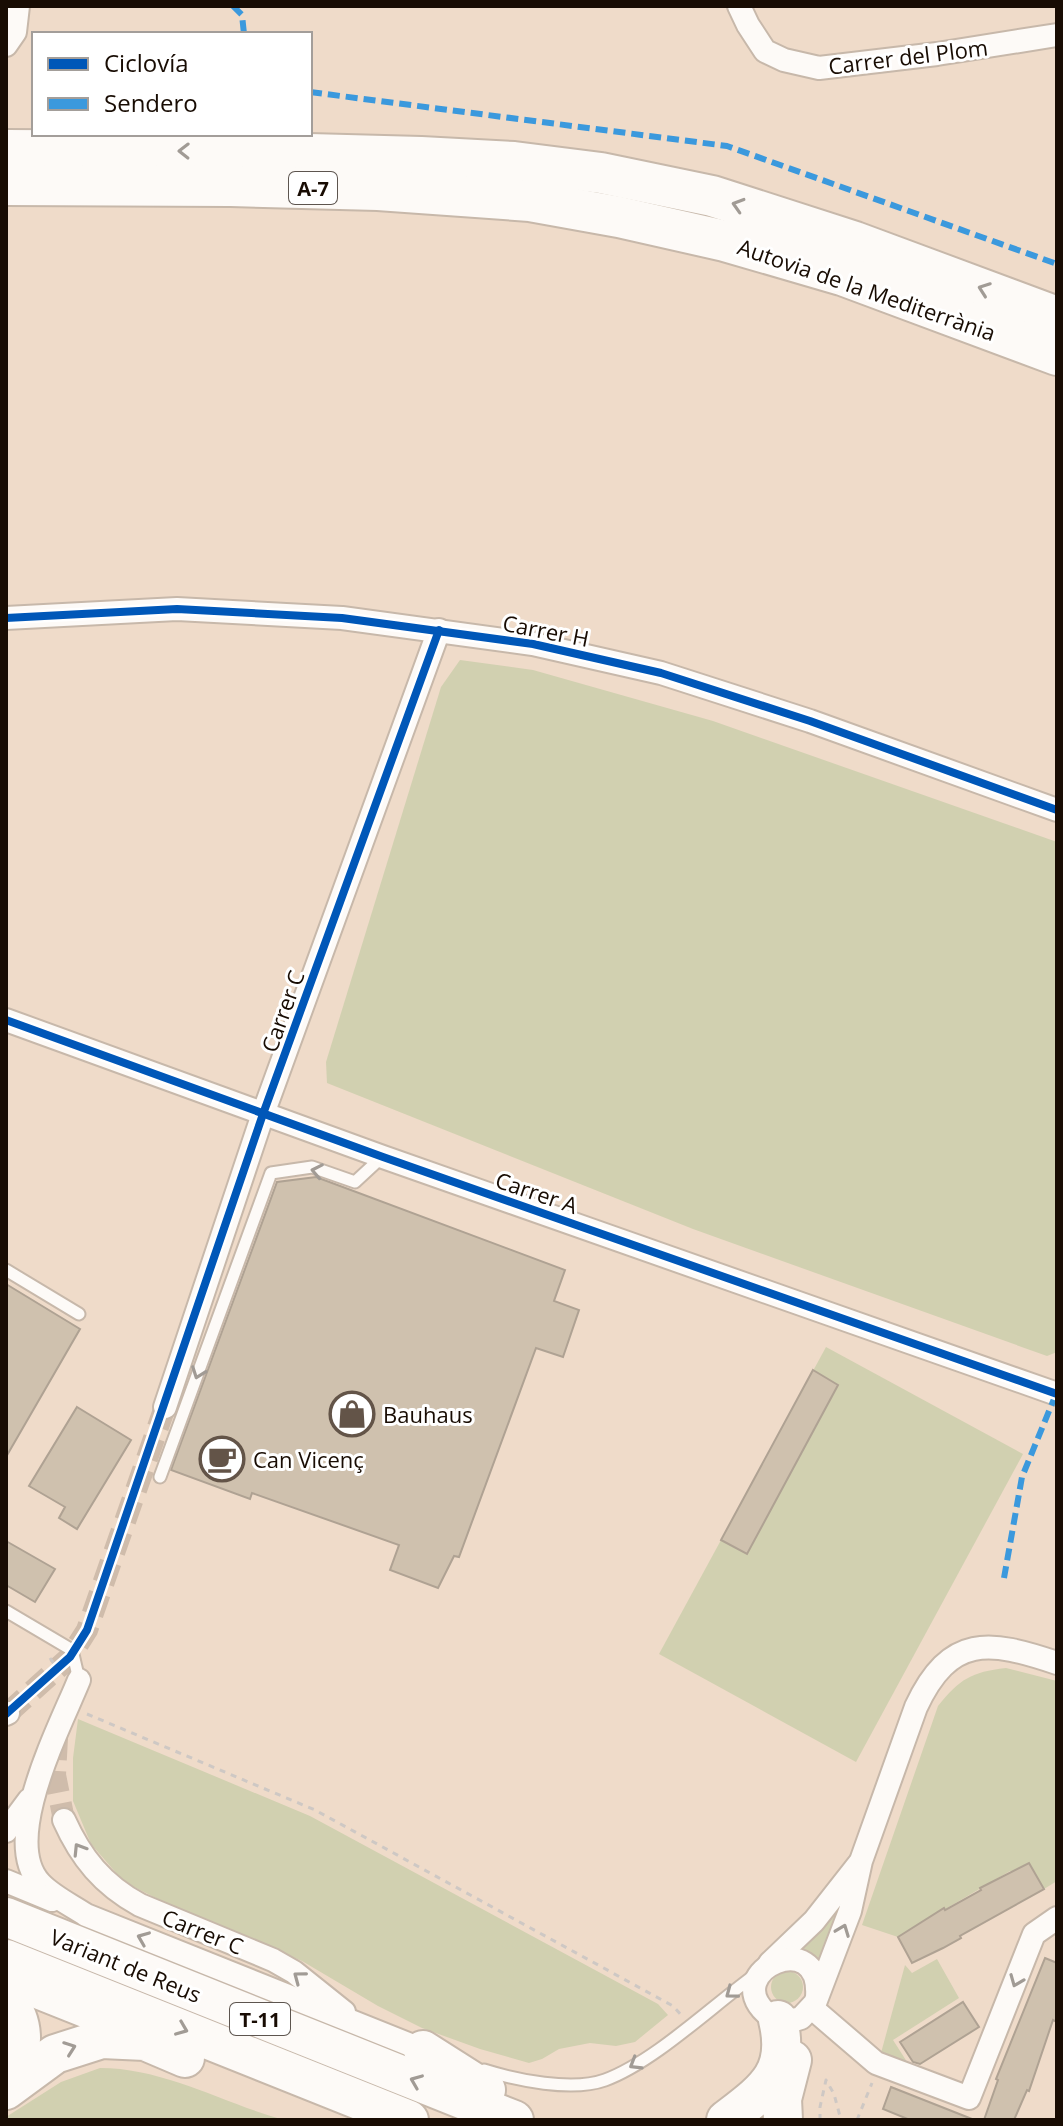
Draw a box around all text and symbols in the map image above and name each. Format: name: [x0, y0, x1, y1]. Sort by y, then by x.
street label: Carrer del Plom: [826, 31, 990, 81]
legend: [32, 32, 312, 136]
text: Ciclovía: [104, 46, 189, 79]
text: Sendero: [104, 86, 198, 119]
one-way arrow: [177, 142, 190, 159]
road number: A-7: [289, 172, 337, 204]
one-way arrow: [732, 198, 746, 214]
street label: Autovia de la Mediterrània: [734, 231, 1000, 347]
one-way arrow: [978, 283, 992, 299]
street label: Carrer H: [500, 607, 592, 653]
street label: Carrer C: [253, 966, 311, 1056]
one-way arrow: [310, 1163, 323, 1180]
street label: Carrer A: [492, 1164, 582, 1220]
one-way arrow: [191, 1365, 208, 1379]
shop icon: Bauhaus: [328, 1390, 376, 1438]
place label: Bauhaus: [383, 1399, 473, 1429]
cafe icon: Can Vicenç: [198, 1435, 246, 1483]
place label: Can Vicenç: [253, 1444, 364, 1474]
one-way arrow: [74, 1843, 89, 1857]
street label: Carrer C: [158, 1901, 248, 1961]
street label: Variant de Reus: [46, 1921, 206, 2009]
one-way arrow: [833, 1924, 850, 1938]
one-way arrow: [137, 1931, 151, 1948]
one-way arrow: [294, 1972, 308, 1986]
one-way arrow: [1009, 1973, 1026, 1987]
one-way arrow: [725, 1983, 739, 1998]
road number: T-11: [230, 2003, 290, 2035]
one-way arrow: [174, 2020, 188, 2036]
one-way arrow: [62, 2042, 76, 2058]
one-way arrow: [629, 2054, 644, 2070]
one-way arrow: [410, 2074, 424, 2091]

